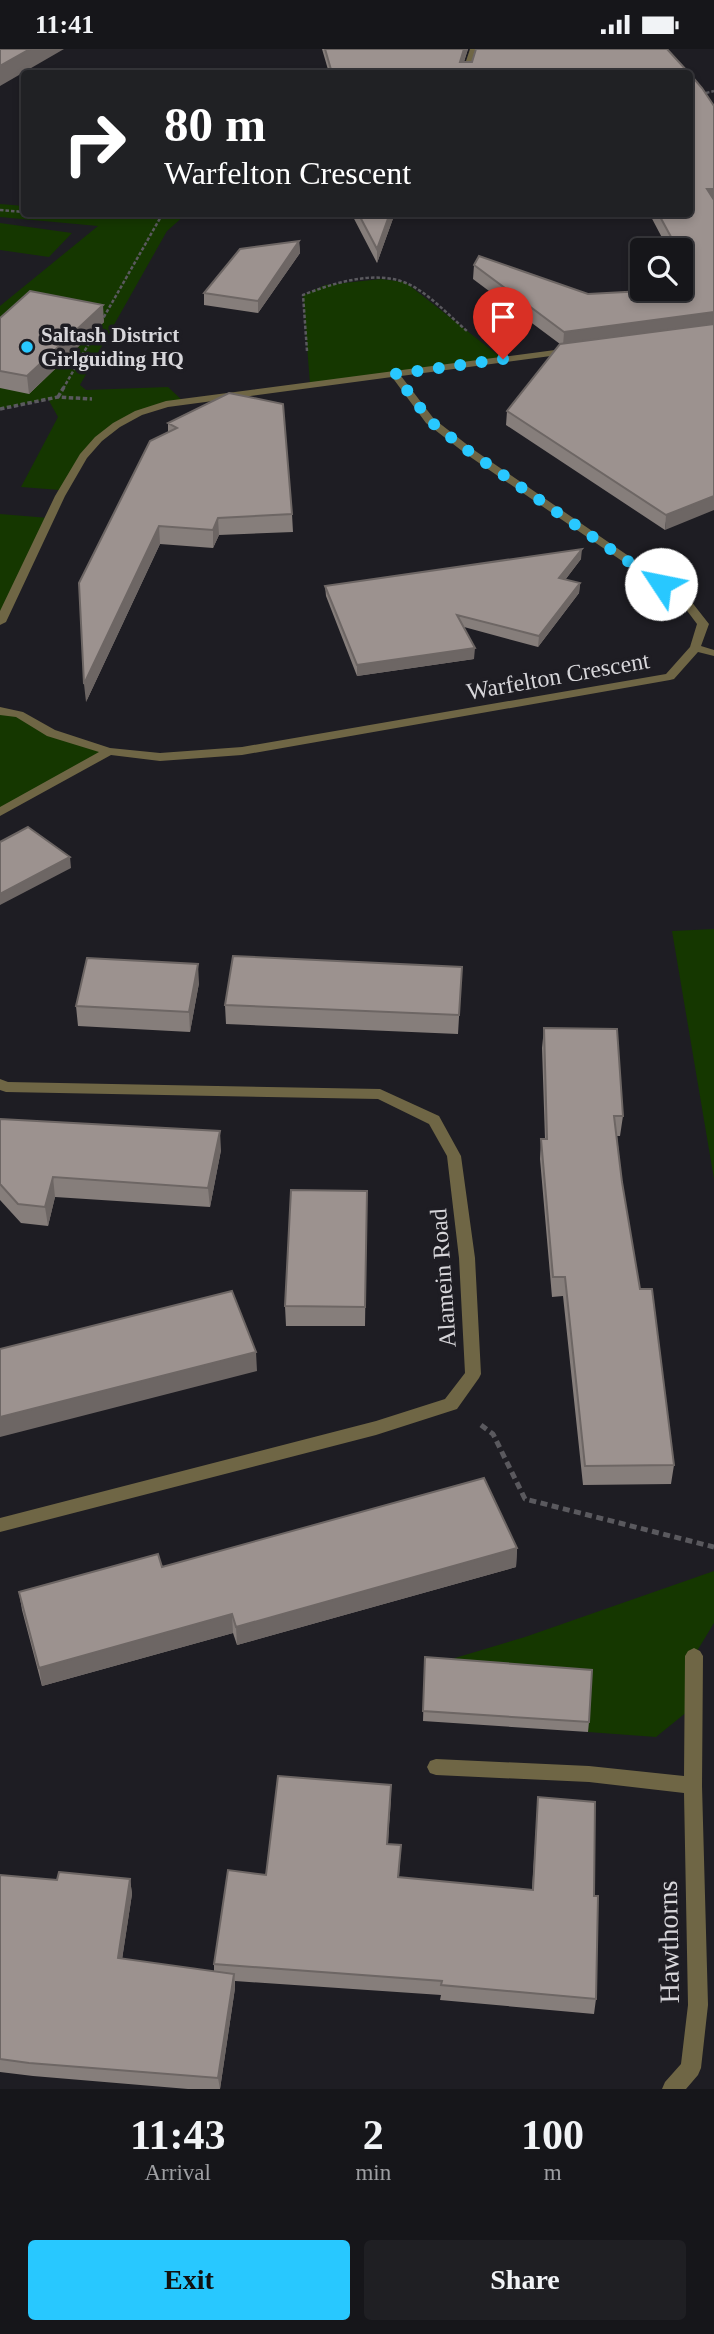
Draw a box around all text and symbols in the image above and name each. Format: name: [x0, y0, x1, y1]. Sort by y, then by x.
text: 11:41: [35, 10, 94, 39]
text: 80 m: [164, 97, 266, 152]
icon: right: [49, 98, 140, 189]
text: Warfelton Crescent: [164, 155, 411, 191]
map controls: [630, 238, 693, 301]
button: search: [630, 238, 693, 301]
pin: [473, 287, 533, 359]
icon: arrive: [484, 298, 522, 336]
place label: Saltash District Girlguiding HQ: [41, 323, 184, 371]
marker: Saltash District Girlguiding HQ: [19, 339, 35, 355]
position arrow: [624, 547, 698, 621]
street label: Warfelton Crescent: [464, 647, 652, 705]
street label: Alamein Road: [425, 1208, 461, 1348]
street label: Hawthorns: [652, 1880, 685, 2004]
text: 11:43: [130, 2112, 226, 2158]
text: 2: [363, 2112, 384, 2158]
text: 100: [521, 2112, 584, 2158]
text: Arrival: [145, 2160, 211, 2185]
text: min: [355, 2160, 391, 2185]
text: m: [544, 2160, 562, 2185]
button: Exit: [28, 2240, 350, 2320]
button: Share: [364, 2240, 686, 2320]

